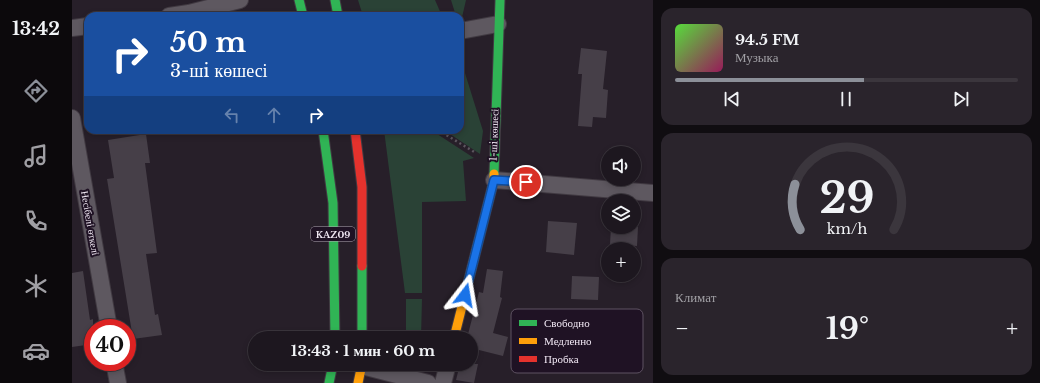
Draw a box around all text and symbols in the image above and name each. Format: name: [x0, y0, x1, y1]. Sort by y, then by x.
text: 13:42: [12, 18, 60, 40]
text: 50 m: [170, 25, 246, 60]
icon: right: [104, 28, 156, 80]
text: 94.5 FM: [735, 30, 799, 49]
text: Музыка: [735, 49, 779, 66]
text: 3-шi көшесі: [170, 60, 268, 82]
icon: directions: [22, 77, 50, 105]
icon: previous: [721, 88, 743, 110]
icon: pause: [835, 88, 857, 110]
icon: next: [950, 88, 972, 110]
icon: left: [221, 104, 243, 126]
icon: ahead: [263, 104, 285, 126]
icon: right: [305, 104, 327, 126]
street label: 1-шi көшесі: [487, 108, 501, 161]
icon: music: [22, 142, 50, 170]
map controls: [601, 146, 641, 282]
button: sound: [601, 146, 641, 186]
pin: [509, 165, 543, 199]
icon: arrive: [515, 171, 537, 193]
text: 29: [819, 172, 874, 223]
street label: Несібелі өткелі: [78, 190, 102, 257]
button: layers: [601, 194, 641, 234]
icon: phone: [22, 207, 50, 235]
text: km/h: [826, 219, 867, 237]
road number: KAZ09: [311, 227, 355, 241]
button: +: [601, 242, 641, 282]
icon: climate: [22, 272, 50, 300]
position arrow: [444, 274, 486, 316]
text: Климат: [675, 289, 716, 306]
legend: [511, 309, 643, 373]
text: 19°: [826, 310, 869, 347]
text: −: [675, 315, 689, 342]
text: +: [1006, 315, 1018, 342]
text: Свободно: [544, 316, 590, 330]
speed limit sign: 40: [84, 319, 136, 371]
text: Медленно: [544, 334, 592, 348]
icon: car: [22, 337, 50, 365]
text: 13:43 · 1 мин · 60 m: [291, 341, 435, 360]
text: Пробка: [544, 352, 579, 366]

